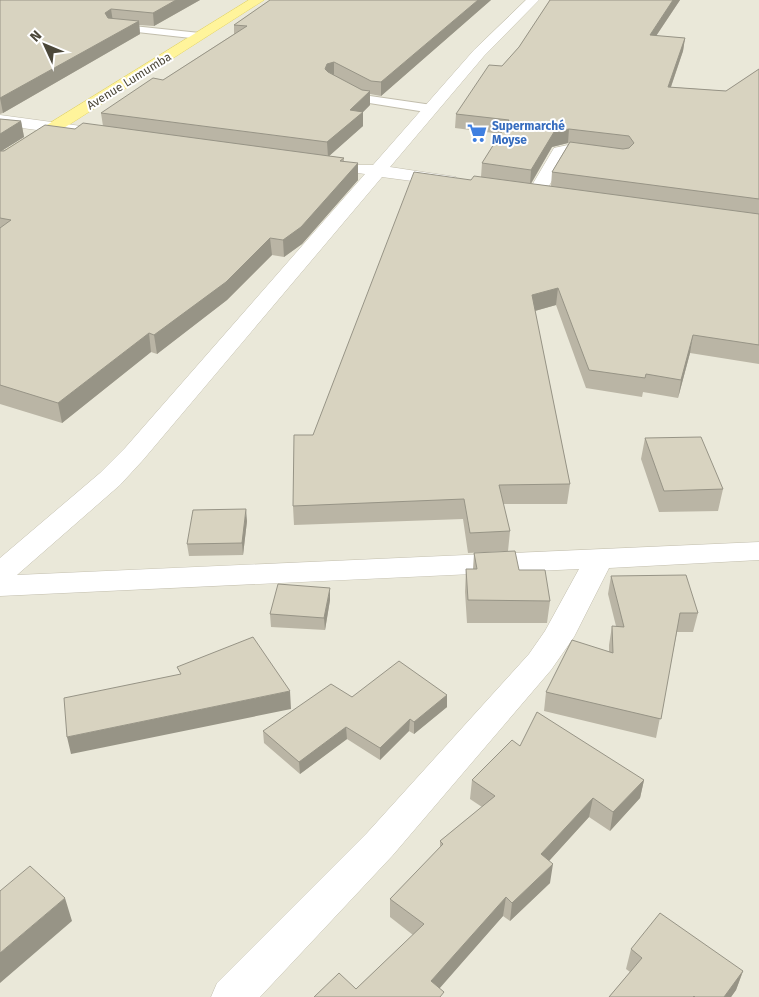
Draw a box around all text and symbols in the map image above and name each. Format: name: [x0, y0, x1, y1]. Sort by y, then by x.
north arrow: [20, 20, 70, 70]
text: N: [27, 27, 45, 46]
street label: Avenue Lumumba: [84, 49, 174, 113]
place label: Supermarché Moyse: [492, 119, 565, 147]
supermarket icon: Supermarché Moyse: [466, 122, 488, 144]

